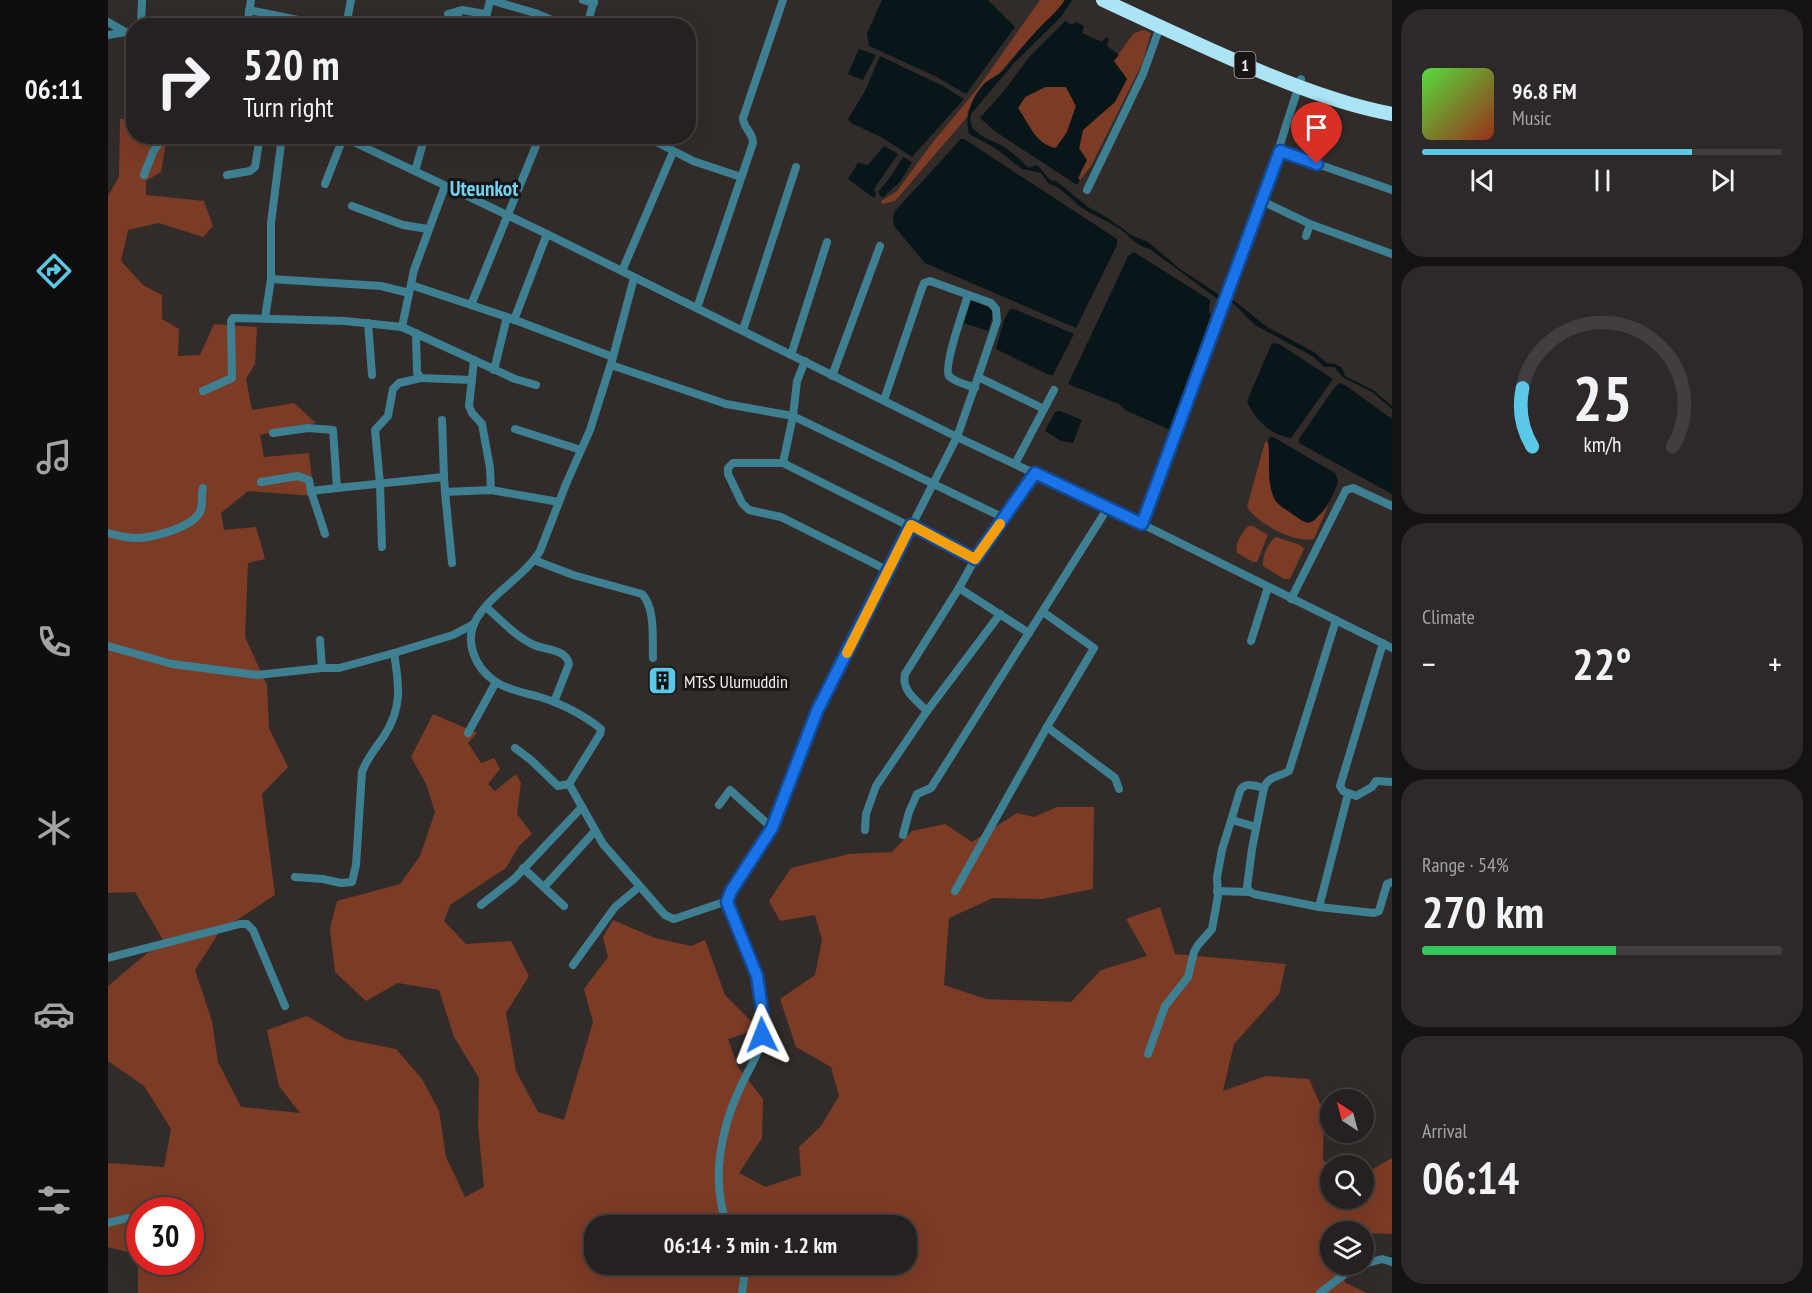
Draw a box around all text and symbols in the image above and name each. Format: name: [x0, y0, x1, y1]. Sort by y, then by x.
text: 520 m: [243, 37, 340, 92]
icon: right: [144, 42, 222, 120]
road number: 1: [1234, 52, 1256, 78]
text: 06:11: [25, 72, 83, 106]
text: 96.8 FM: [1512, 77, 1577, 105]
text: Turn right: [243, 90, 334, 124]
pin: [1291, 102, 1342, 164]
text: Music: [1512, 105, 1552, 131]
icon: arrive: [1300, 111, 1333, 144]
icon: previous: [1466, 164, 1499, 197]
icon: pause: [1586, 164, 1619, 197]
icon: next: [1706, 164, 1739, 197]
district label: Uteunkot: [450, 175, 518, 202]
icon: directions: [33, 250, 75, 292]
text: 25: [1572, 357, 1632, 438]
text: km/h: [1583, 430, 1621, 458]
icon: music: [33, 436, 75, 478]
text: Climate: [1422, 604, 1475, 630]
icon: phone: [33, 621, 75, 663]
text: 22°: [1572, 634, 1632, 692]
text: −: [1422, 642, 1436, 685]
text: +: [1768, 642, 1782, 685]
building icon: MTsS Ulumuddin: [647, 665, 679, 697]
place label: MTsS Ulumuddin: [684, 670, 788, 693]
icon: climate: [33, 807, 75, 849]
text: Range · 54%: [1422, 852, 1509, 878]
text: 270 km: [1422, 882, 1544, 940]
icon: car: [33, 993, 75, 1035]
position arrow: [730, 1003, 794, 1067]
north arrow: [1320, 1089, 1374, 1143]
map controls: [1320, 1089, 1374, 1275]
text: Arrival: [1422, 1118, 1467, 1144]
text: 06:14: [1422, 1148, 1519, 1206]
button: search: [1320, 1155, 1374, 1209]
icon: filters: [33, 1179, 75, 1221]
speed limit sign: 30: [126, 1197, 204, 1275]
button: layers: [1320, 1221, 1374, 1275]
text: 06:14 · 3 min · 1.2 km: [664, 1231, 837, 1259]

